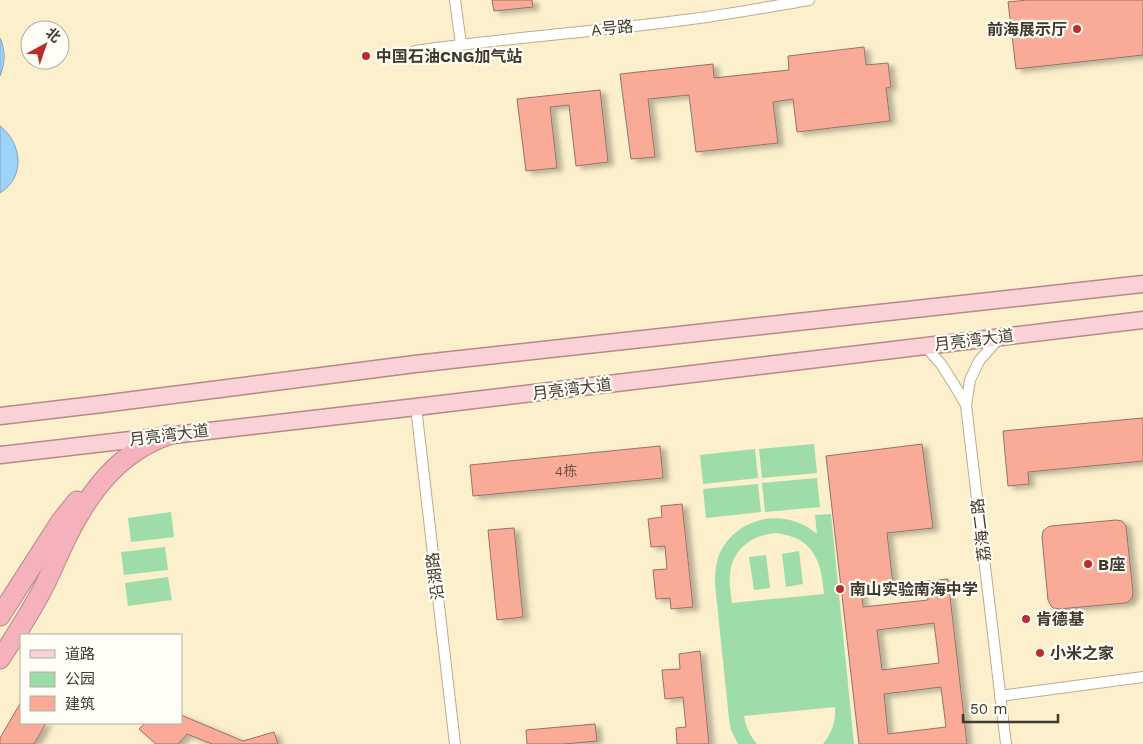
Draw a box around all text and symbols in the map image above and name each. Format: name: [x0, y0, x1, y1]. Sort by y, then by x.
street label: A号路: [590, 16, 634, 40]
north arrow: [20, 20, 70, 70]
place label: 前海展示厅: [987, 20, 1067, 39]
marker: 前海展示厅: [1071, 23, 1083, 35]
text: 北: [43, 24, 64, 46]
place label: 中国石油CNG加气站: [376, 47, 522, 66]
marker: 中国石油CNG加气站: [360, 50, 372, 62]
street label: 月亮湾大道: [933, 326, 1015, 354]
street label: 月亮湾大道: [531, 375, 613, 403]
street label: 月亮湾大道: [128, 421, 210, 449]
house number: 4栋: [555, 463, 577, 479]
street label: 荔海二路: [968, 497, 994, 563]
street label: 沿湖路: [423, 551, 447, 601]
place label: B座: [1098, 555, 1125, 574]
marker: B座: [1082, 558, 1094, 570]
place label: 南山实验南海中学: [850, 580, 978, 599]
marker: 南山实验南海中学: [834, 583, 846, 595]
place label: 肯德基: [1036, 610, 1085, 629]
marker: 肯德基: [1020, 613, 1032, 625]
legend: [20, 634, 182, 724]
place label: 小米之家: [1050, 644, 1114, 663]
text: 道路: [65, 645, 95, 663]
marker: 小米之家: [1034, 647, 1046, 659]
text: 公园: [65, 670, 95, 688]
scale bar: [963, 692, 1058, 724]
text: 建筑: [65, 695, 95, 713]
text: 50 m: [970, 700, 1007, 718]

